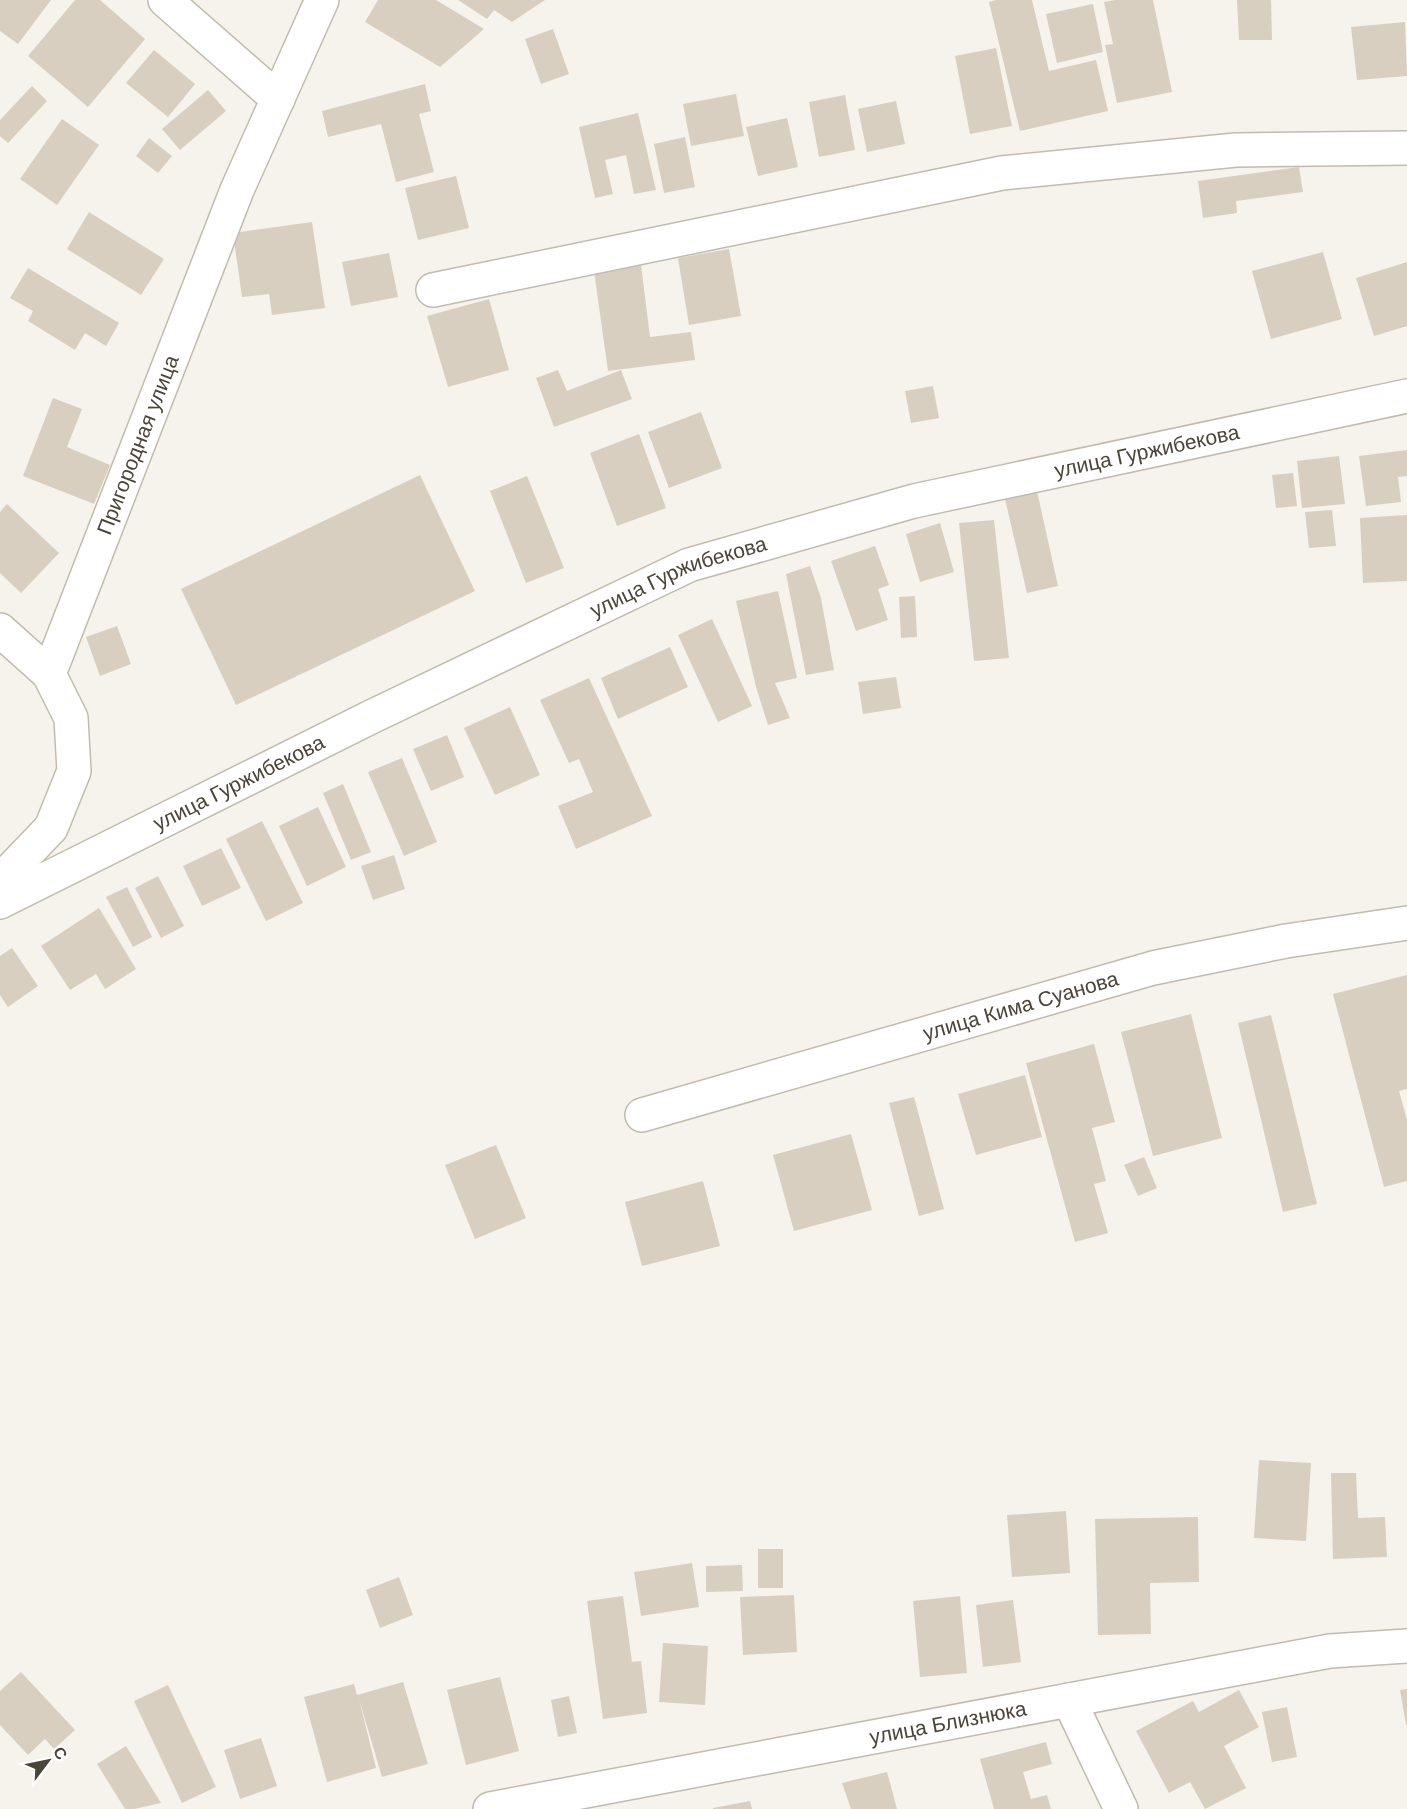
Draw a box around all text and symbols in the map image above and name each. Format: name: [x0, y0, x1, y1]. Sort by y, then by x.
street label: Пригородная улица: [90, 351, 186, 539]
street label: улица Гуржибекова: [1052, 418, 1242, 485]
street label: улица Гуржибекова: [585, 530, 770, 624]
street label: улица Гуржибекова: [148, 728, 330, 837]
street label: улица Кима Суанова: [920, 965, 1122, 1047]
street label: улица Близнюка: [867, 1694, 1029, 1751]
north arrow: [18, 1731, 78, 1791]
text: С: [48, 1743, 72, 1764]

